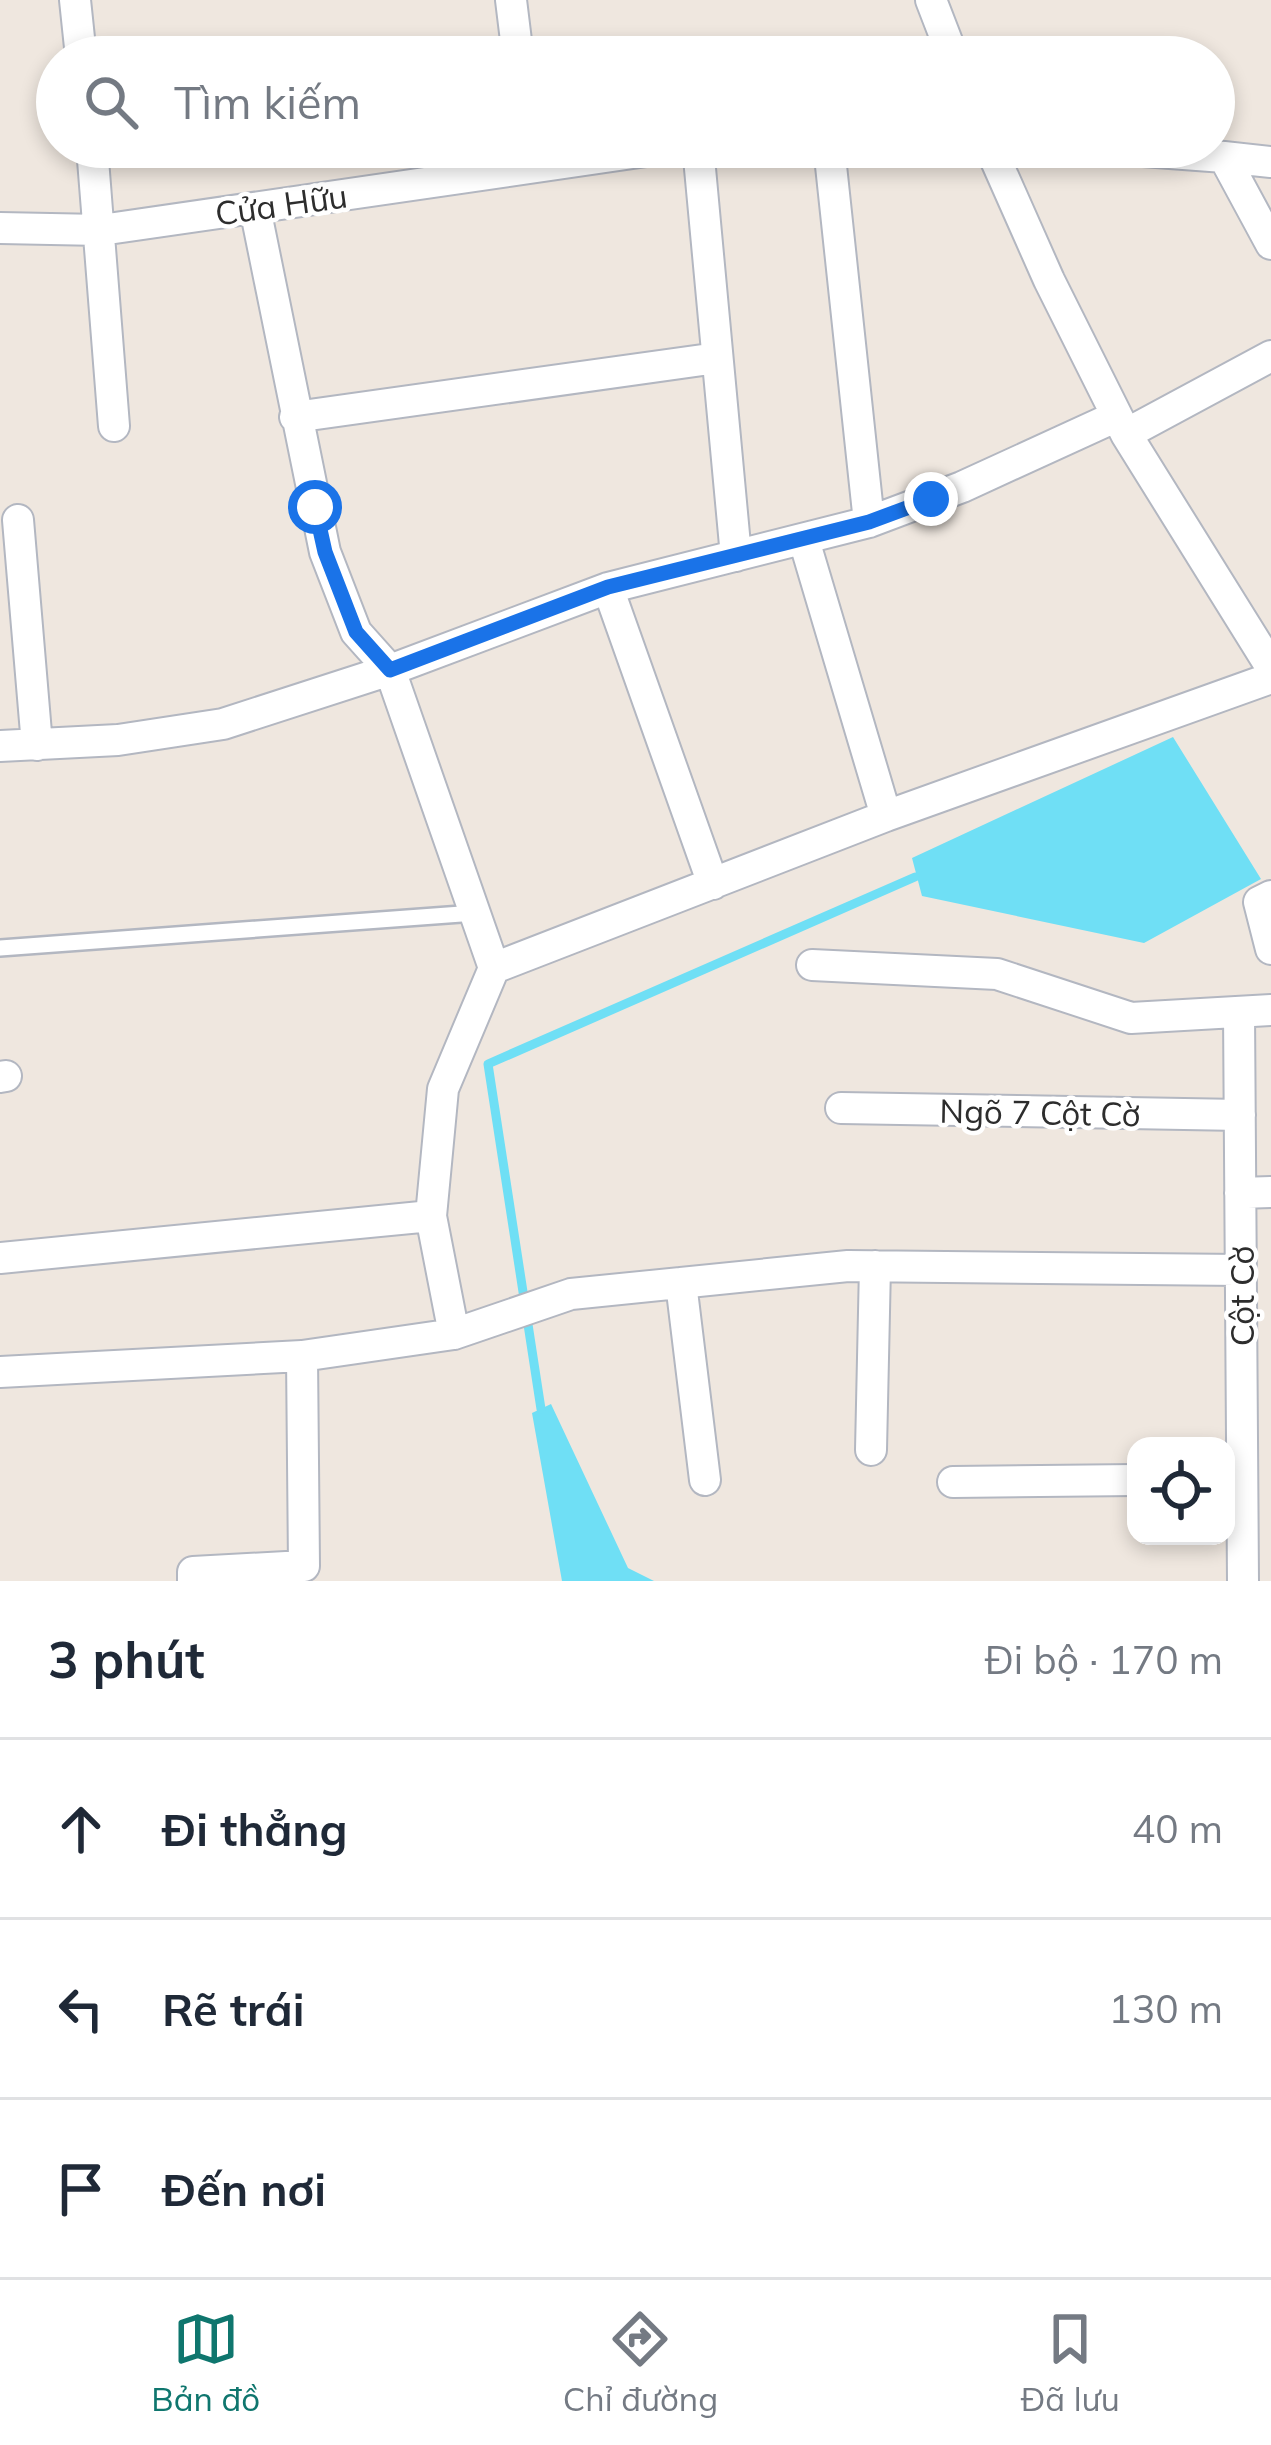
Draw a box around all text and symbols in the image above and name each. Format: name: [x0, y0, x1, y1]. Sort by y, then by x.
search box: [36, 36, 1235, 168]
icon: search: [78, 69, 144, 135]
text: Tìm kiếm: [174, 74, 361, 130]
street label: Cửa Hữu: [212, 174, 350, 234]
route end: [904, 472, 958, 526]
route start: [288, 480, 342, 534]
street label: Ngõ 7 Cột Cờ: [939, 1090, 1141, 1134]
street label: Cột Cờ: [1221, 1246, 1262, 1346]
map controls: [1127, 1437, 1235, 1545]
button: locate: [1127, 1437, 1235, 1545]
text: 3 phút: [48, 1627, 205, 1691]
text: Đi bộ · 170 m: [985, 1635, 1223, 1684]
icon: ahead: [48, 1796, 114, 1862]
text: Đi thẳng: [162, 1801, 348, 1857]
text: 40 m: [1132, 1804, 1223, 1853]
icon: left: [48, 1976, 114, 2042]
text: Rẽ trái: [162, 1981, 304, 2037]
text: 130 m: [1108, 1984, 1223, 2033]
icon: arrive: [48, 2156, 114, 2222]
text: Đến nơi: [162, 2161, 326, 2217]
tab: Bản đồ: [151, 2306, 260, 2419]
tab: Chỉ đường: [563, 2306, 718, 2419]
tab: Đã lưu: [1021, 2306, 1120, 2419]

